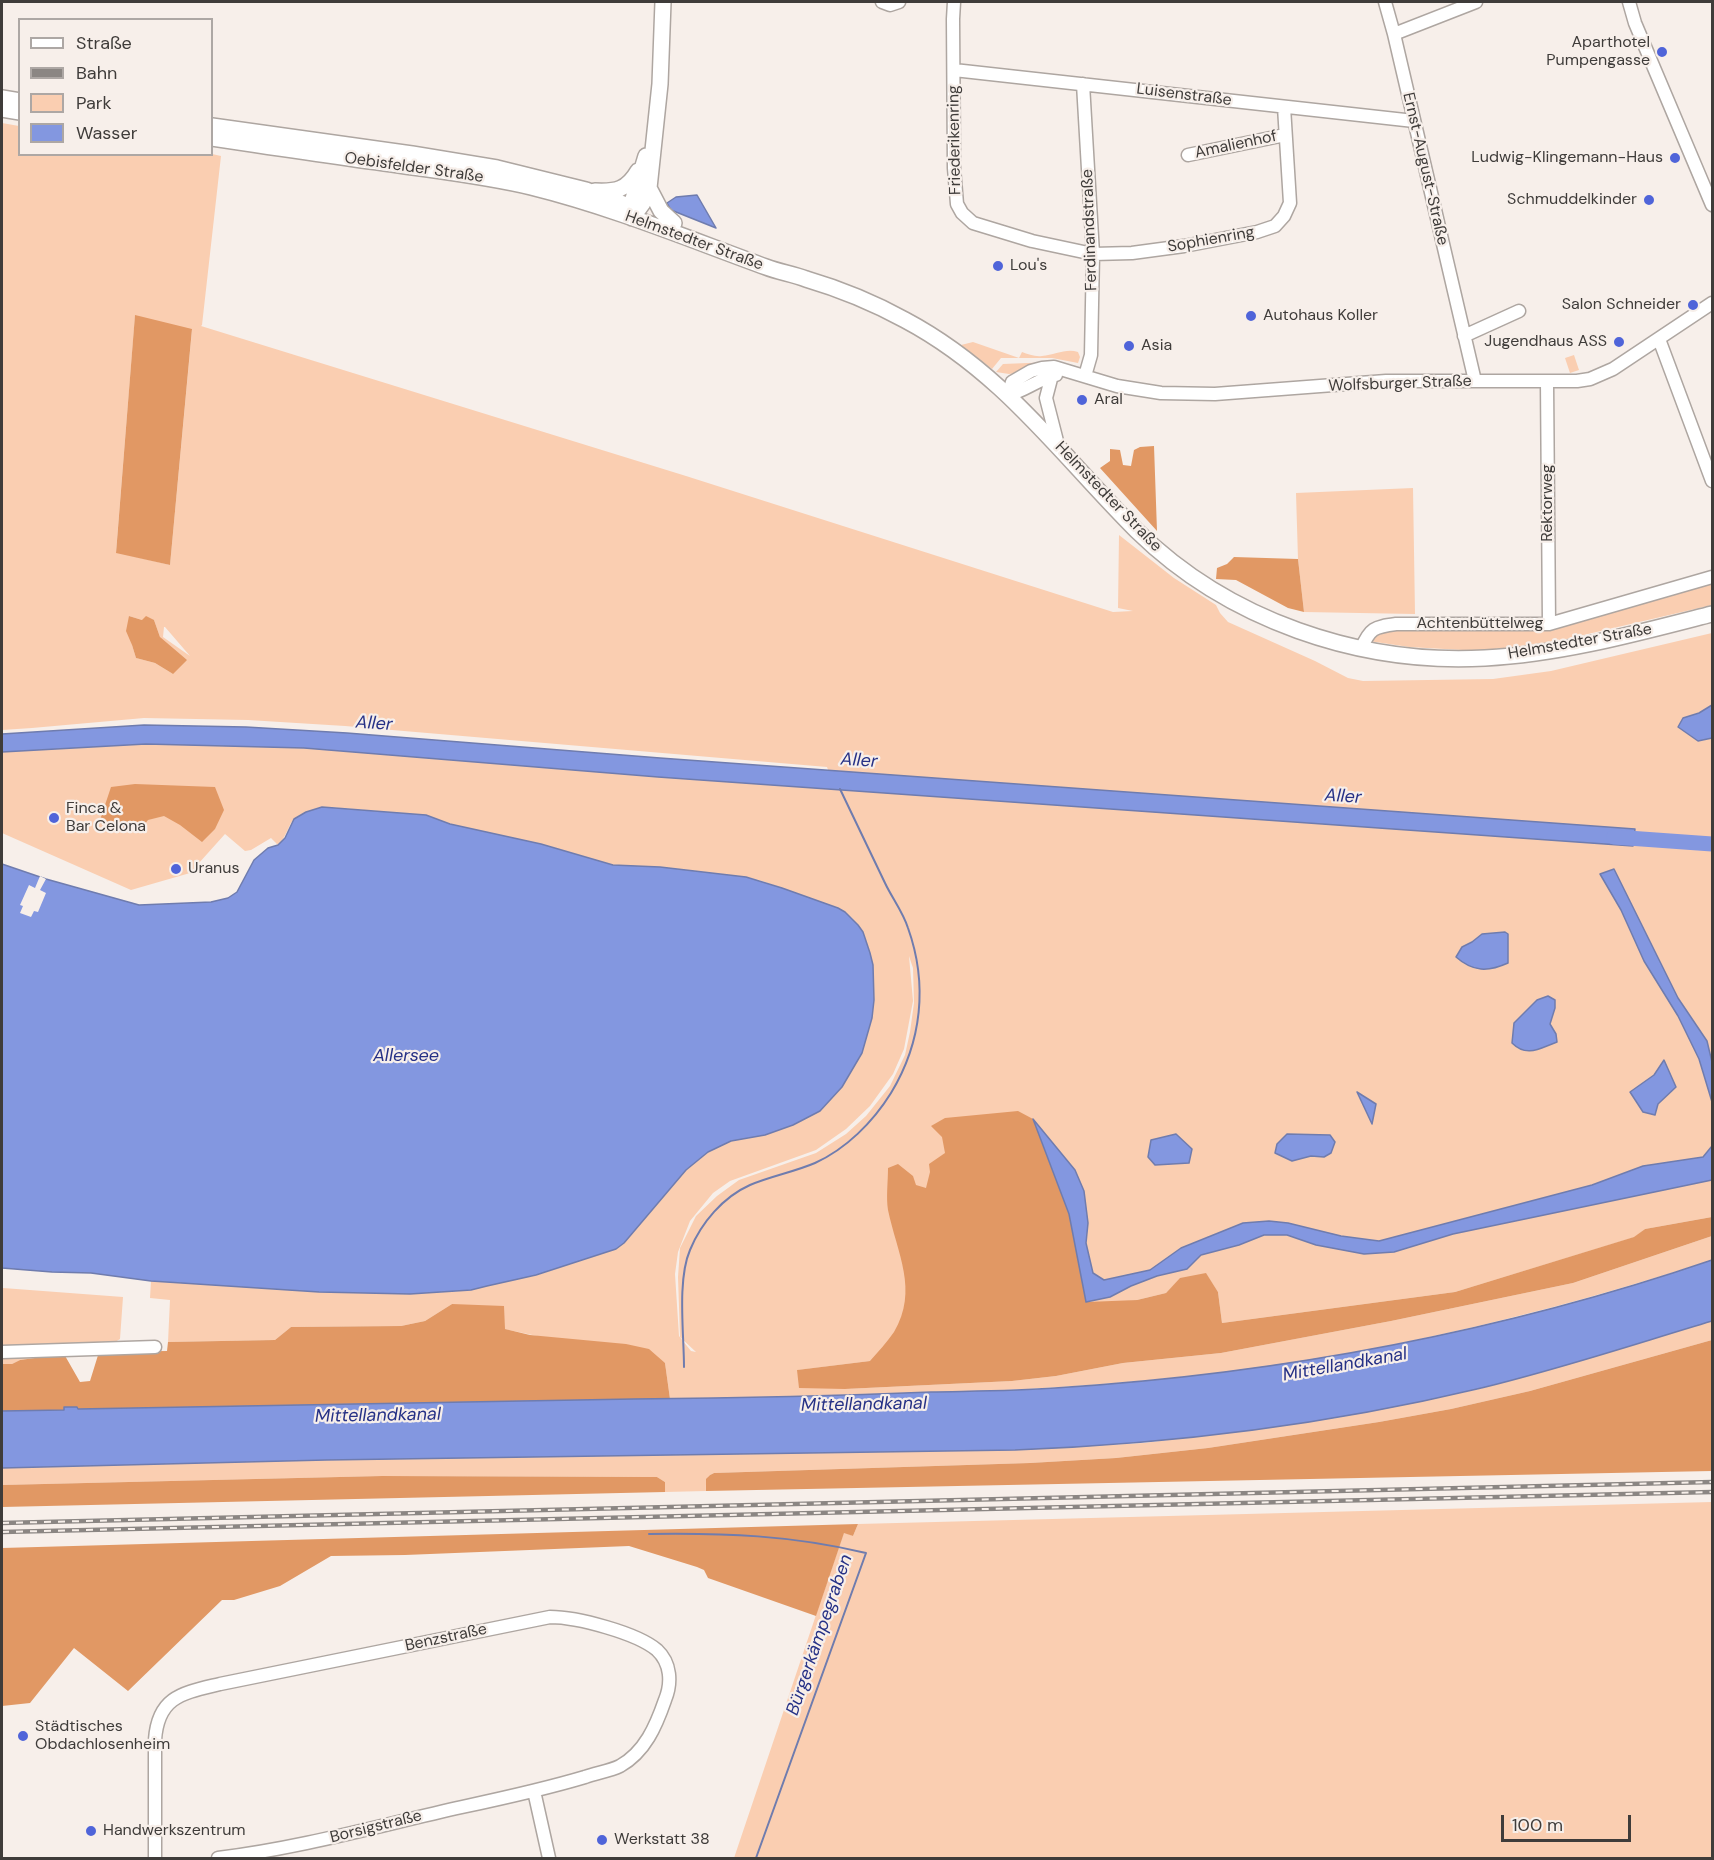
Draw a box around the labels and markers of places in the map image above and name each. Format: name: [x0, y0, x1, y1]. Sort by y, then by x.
place label: Aparthotel Pumpengasse: [1546, 33, 1650, 71]
marker: Aparthotel Pumpengasse: [1655, 45, 1669, 59]
place label: Ludwig-Klingemann-Haus: [1471, 148, 1663, 168]
marker: Ludwig-Klingemann-Haus: [1668, 151, 1682, 165]
place label: Schmuddelkinder: [1507, 190, 1637, 210]
marker: Schmuddelkinder: [1642, 193, 1656, 207]
place label: Lou's: [1010, 256, 1047, 276]
marker: Lou's: [991, 259, 1005, 273]
place label: Salon Schneider: [1562, 295, 1681, 315]
marker: Salon Schneider: [1686, 298, 1700, 312]
place label: Autohaus Koller: [1263, 306, 1378, 326]
marker: Autohaus Koller: [1244, 309, 1258, 323]
place label: Jugendhaus ASS: [1484, 332, 1607, 352]
marker: Jugendhaus ASS: [1612, 335, 1626, 349]
place label: Asia: [1141, 336, 1172, 356]
marker: Asia: [1122, 339, 1136, 353]
place label: Aral: [1094, 390, 1123, 410]
marker: Aral: [1075, 393, 1089, 407]
place label: Finca & Bar Celona: [66, 799, 146, 837]
marker: Finca & Bar Celona: [47, 811, 61, 825]
place label: Uranus: [188, 859, 239, 879]
marker: Uranus: [169, 862, 183, 876]
place label: Städtisches Obdachlosenheim: [35, 1717, 170, 1755]
marker: Städtisches Obdachlosenheim: [16, 1729, 30, 1743]
place label: Handwerkszentrum: [103, 1821, 246, 1841]
marker: Handwerkszentrum: [84, 1824, 98, 1838]
place label: Werkstatt 38: [614, 1830, 710, 1850]
marker: Werkstatt 38: [595, 1833, 609, 1847]

